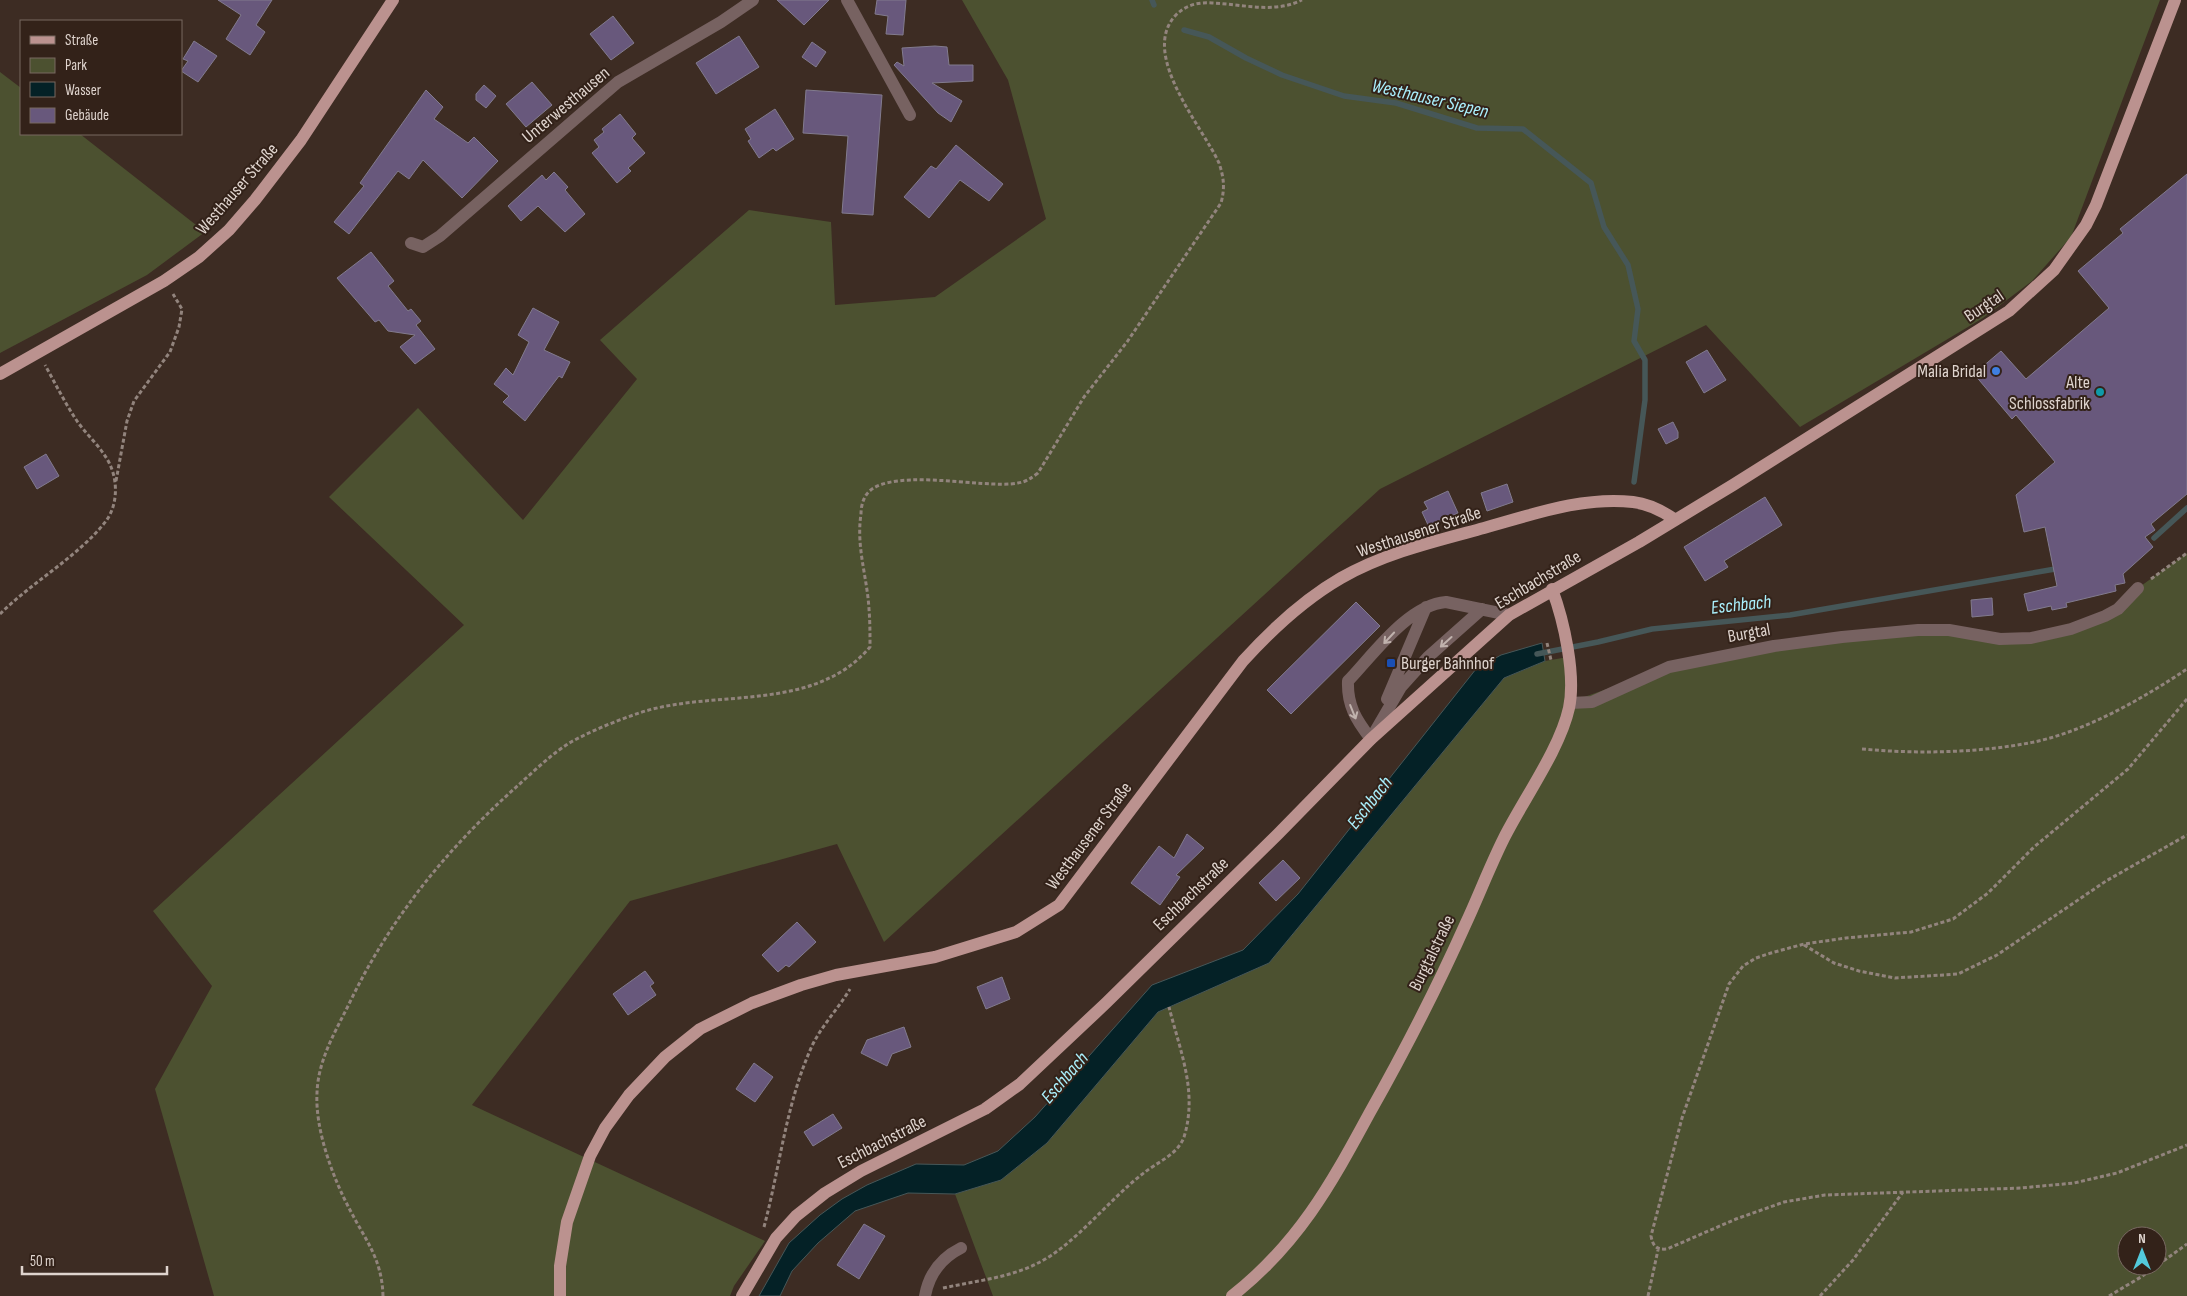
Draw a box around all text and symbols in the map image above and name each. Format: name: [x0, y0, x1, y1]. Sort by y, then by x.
legend: [20, 20, 182, 135]
text: Straße: [65, 31, 98, 50]
text: Park: [65, 56, 87, 75]
street label: Unterwesthausen: [518, 62, 614, 148]
water label: Westhauser Siepen: [1369, 74, 1491, 124]
text: Wasser: [65, 81, 102, 100]
text: Gebäude: [65, 106, 109, 125]
street label: Westhauser Straße: [192, 139, 282, 239]
street label: Burgtal: [1960, 285, 2008, 327]
place label: Malia Bridal: [1917, 361, 1986, 382]
marker: Malia Bridal: [1990, 365, 2002, 377]
place label: Alte Schlossfabrik: [2009, 372, 2090, 414]
marker: Alte Schlossfabrik: [2094, 386, 2106, 398]
street label: Westhausener Straße: [1354, 502, 1484, 562]
street label: Eschbachstraße: [1491, 546, 1585, 614]
water label: Eschbach: [1710, 590, 1772, 620]
street label: Burgtal: [1726, 619, 1772, 647]
one-way arrow: [1383, 631, 1395, 644]
one-way arrow: [1439, 636, 1452, 648]
place label: Burger Bahnhof: [1401, 653, 1495, 674]
marker: Burger Bahnhof: [1385, 657, 1397, 669]
one-way arrow: [1349, 704, 1358, 719]
water label: Eschbach: [1342, 772, 1398, 834]
street label: Westhausener Straße: [1042, 778, 1136, 894]
street label: Eschbachstraße: [1149, 853, 1233, 935]
street label: Burgtalstraße: [1405, 912, 1459, 994]
water label: Eschbach: [1036, 1048, 1094, 1108]
street label: Eschbachstraße: [834, 1111, 930, 1173]
north arrow: [2117, 1226, 2167, 1276]
text: N: [2138, 1230, 2146, 1247]
scale bar: [22, 1244, 168, 1276]
text: 50 m: [30, 1252, 55, 1271]

